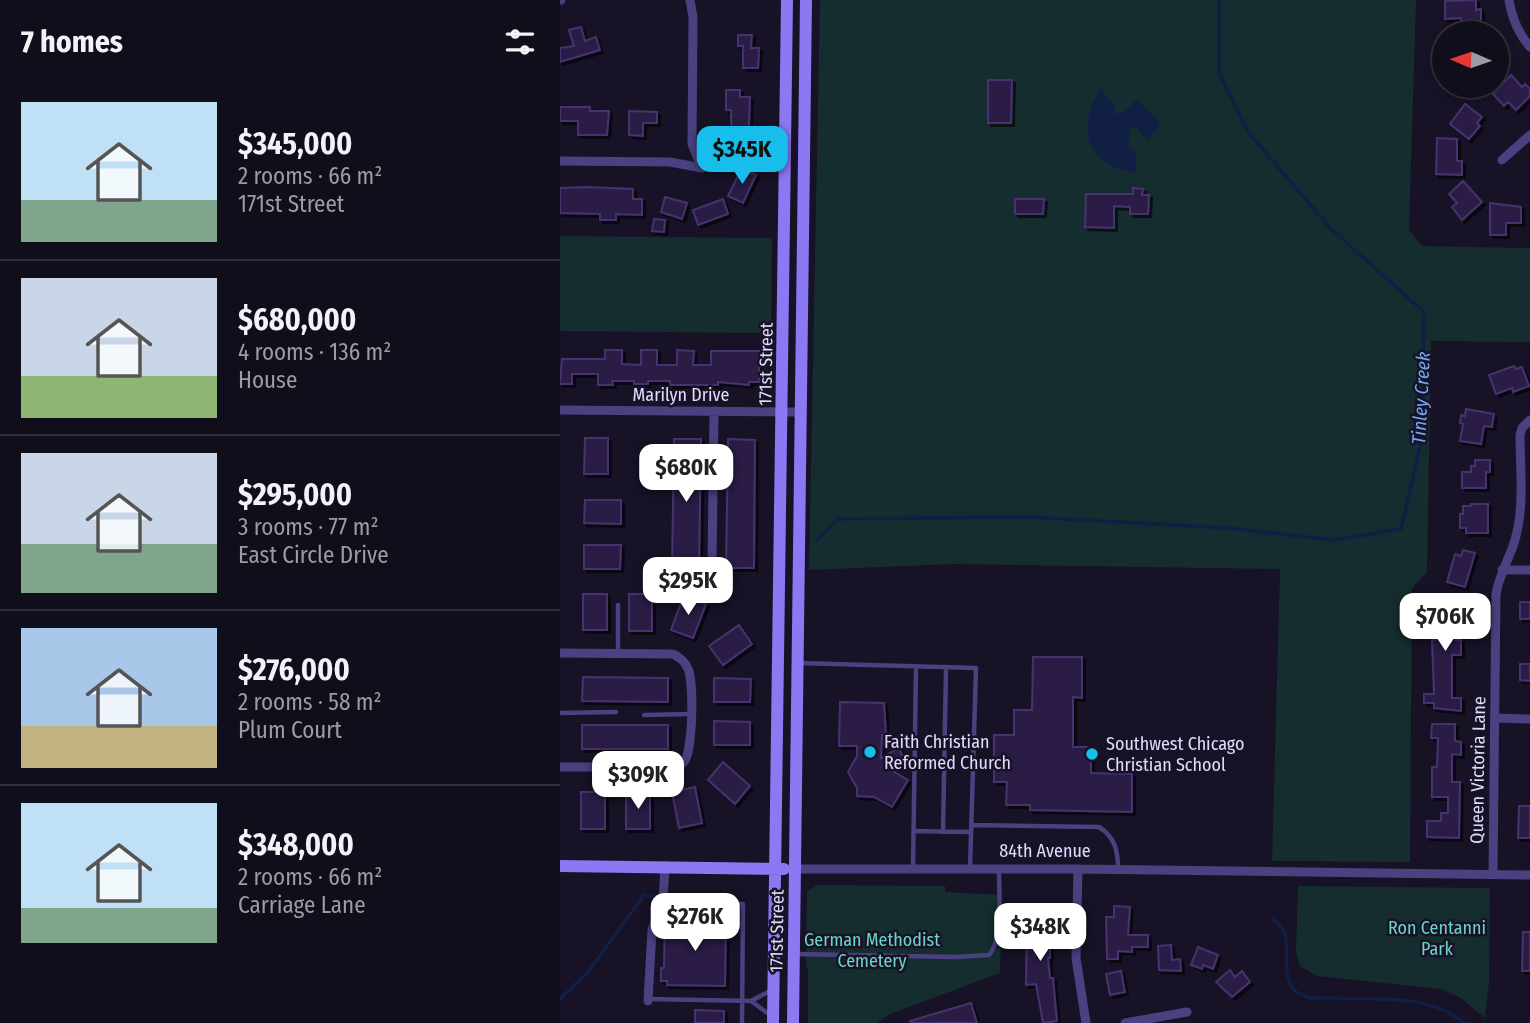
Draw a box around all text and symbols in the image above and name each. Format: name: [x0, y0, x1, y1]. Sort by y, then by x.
north arrow: [1432, 21, 1508, 98]
map controls: [1432, 21, 1509, 98]
icon: filters: [501, 23, 539, 61]
text: 7 homes: [21, 24, 123, 60]
text: $345,000: [238, 126, 352, 162]
pin: $345K: [693, 127, 791, 186]
icon: home: [77, 130, 161, 214]
text: $345K: [713, 135, 771, 163]
text: 2 rooms · 66 m²: [238, 162, 382, 190]
text: 171st Street: [238, 190, 344, 218]
text: $680,000: [238, 302, 356, 338]
icon: home: [77, 306, 161, 390]
street label: 171st Street: [754, 322, 778, 406]
text: 4 rooms · 136 m²: [238, 338, 391, 366]
water label: Tinley Creek: [1407, 351, 1435, 445]
text: House: [238, 366, 297, 394]
street label: Marilyn Drive: [633, 384, 730, 406]
pin: $680K: [637, 444, 735, 504]
text: $680K: [655, 453, 717, 481]
text: $295,000: [238, 477, 352, 513]
icon: home: [77, 481, 161, 565]
text: 3 rooms · 77 m²: [238, 513, 379, 541]
text: East Circle Drive: [238, 541, 389, 569]
pin: $295K: [639, 558, 737, 617]
text: $295K: [659, 566, 717, 594]
pin: $706K: [1396, 594, 1494, 653]
text: $706K: [1416, 602, 1474, 630]
text: $276,000: [238, 652, 350, 688]
icon: home: [77, 656, 161, 740]
text: 2 rooms · 58 m²: [238, 688, 382, 716]
street label: Queen Victoria Lane: [1466, 696, 1490, 844]
text: Plum Court: [238, 716, 342, 744]
place label: Faith Christian Reformed Church: [884, 731, 1011, 774]
place label: Southwest Chicago Christian School: [1106, 733, 1244, 776]
marker: Faith Christian Reformed Church: [862, 744, 878, 760]
marker: Southwest Chicago Christian School: [1084, 746, 1100, 762]
pin: $309K: [589, 752, 687, 811]
text: $309K: [608, 760, 668, 788]
text: $348,000: [238, 827, 354, 863]
icon: home: [77, 831, 161, 915]
street label: 84th Avenue: [999, 840, 1091, 862]
text: 2 rooms · 66 m²: [238, 863, 382, 891]
street label: 171st Street: [765, 889, 789, 973]
text: Carriage Lane: [238, 891, 366, 919]
pin: $276K: [646, 894, 744, 953]
text: $276K: [667, 902, 723, 930]
pin: $348K: [991, 904, 1089, 963]
text: $348K: [1010, 912, 1070, 940]
park label: Ron Centanni Park: [1388, 917, 1486, 960]
park label: German Methodist Cemetery: [804, 929, 940, 972]

